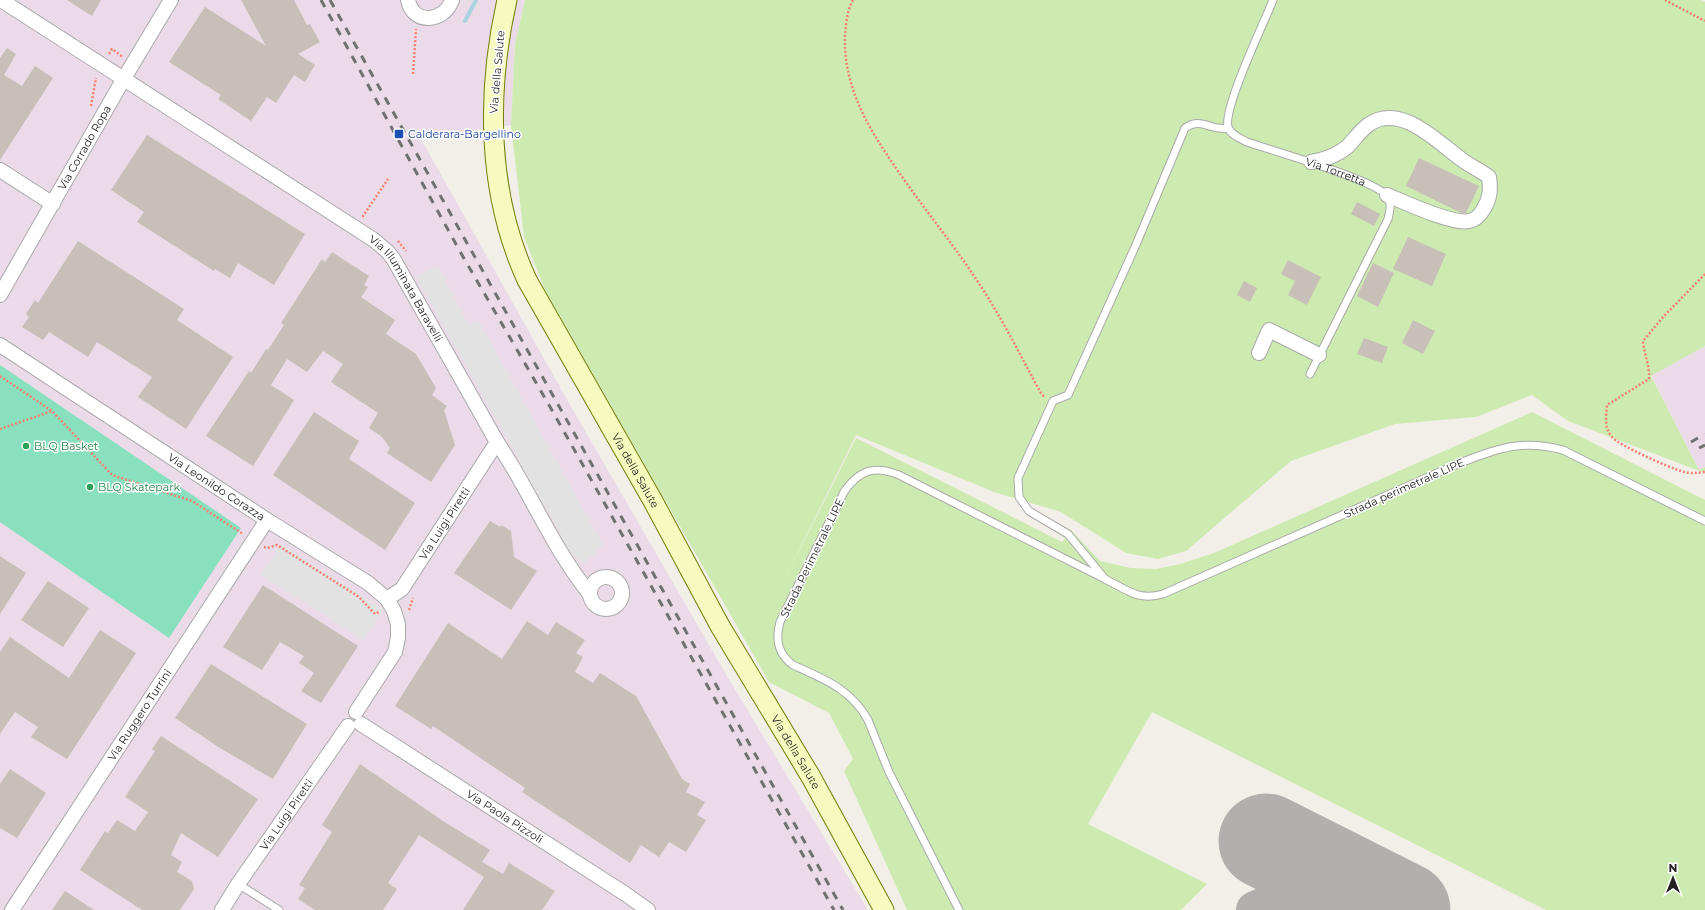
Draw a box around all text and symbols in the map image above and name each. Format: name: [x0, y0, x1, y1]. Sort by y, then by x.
street label: Via della Salute: [486, 29, 508, 114]
street label: Via Corrado Ropa: [55, 103, 114, 192]
place label: Calderara-Bargellino: [408, 127, 521, 141]
marker: Calderara-Bargellino: [393, 128, 405, 140]
street label: Via Torretta: [1304, 154, 1368, 189]
street label: Via Illuminata Baravelli: [367, 232, 446, 344]
street label: Via della Salute: [609, 431, 663, 511]
place label: BLQ Basket: [34, 439, 99, 453]
marker: BLQ Basket: [21, 441, 31, 451]
street label: Via Leonildo Corazza: [165, 450, 268, 524]
street label: Strada perimetrale LIPE: [1342, 455, 1466, 521]
place label: BLQ Skatepark: [98, 480, 181, 494]
marker: BLQ Skatepark: [85, 482, 95, 492]
street label: Via Luigi Piretti: [416, 485, 473, 562]
street label: Strada Perimetrale LIPE: [777, 496, 847, 620]
street label: Via Ruggero Turrini: [104, 667, 175, 763]
street label: Via della Salute: [768, 712, 823, 792]
street label: Via Luigi Piretti: [257, 776, 316, 853]
street label: Via Paola Pizzoli: [464, 787, 546, 846]
north arrow: [1653, 858, 1693, 898]
text: N: [1669, 861, 1677, 875]

